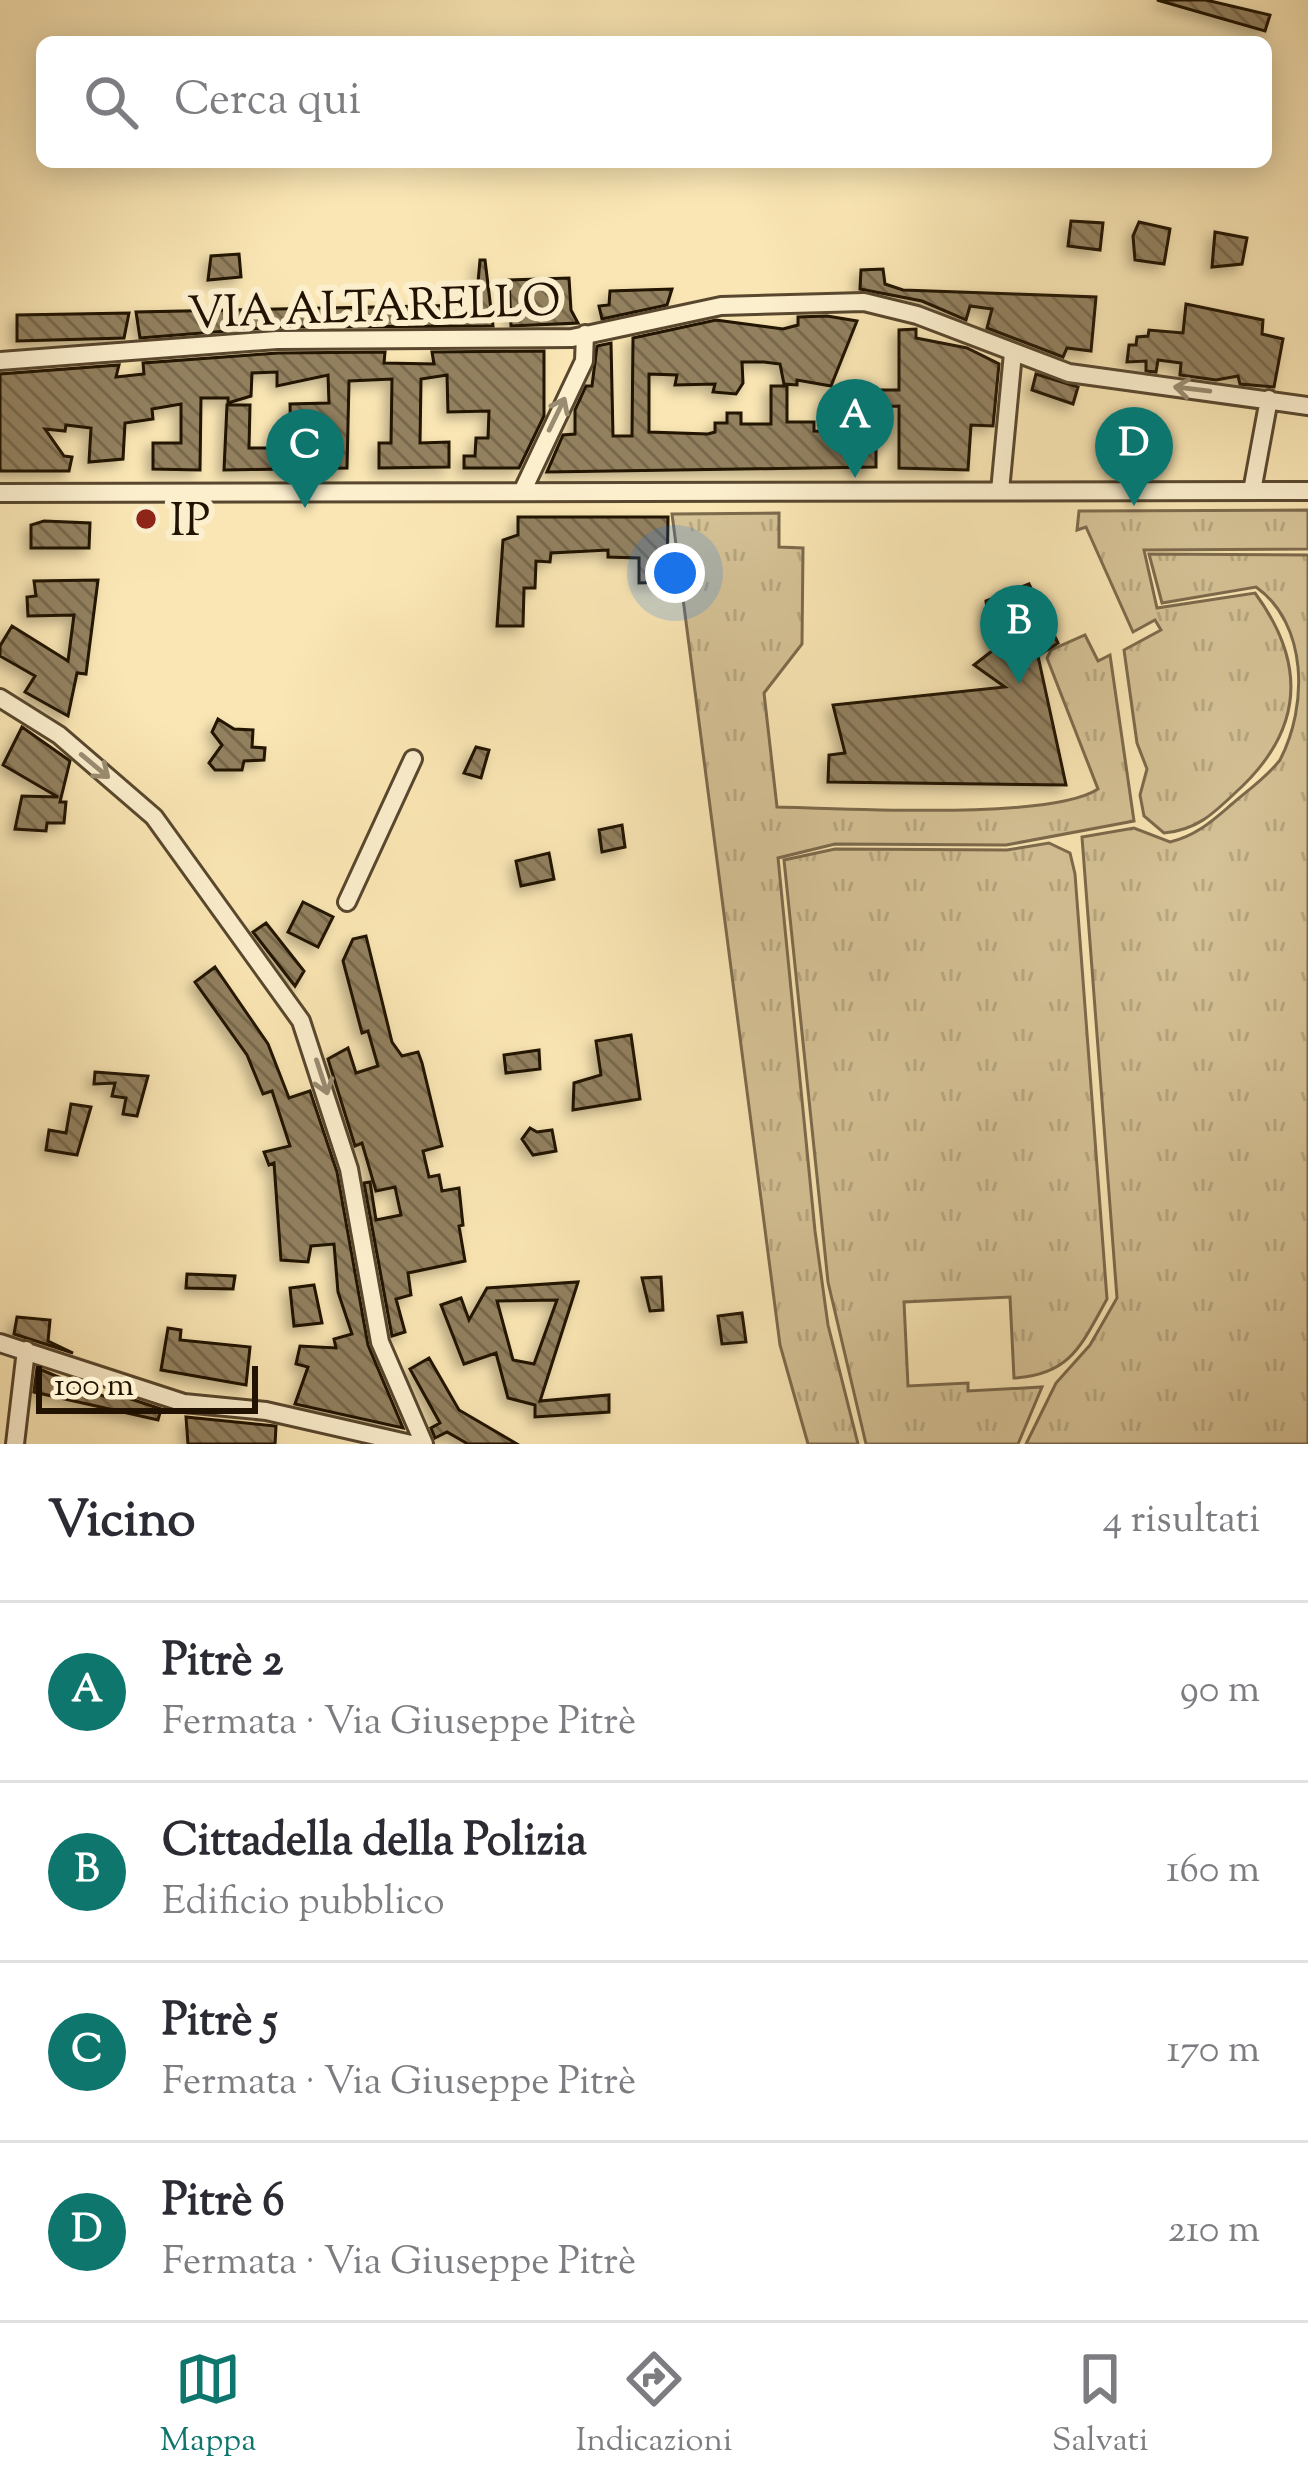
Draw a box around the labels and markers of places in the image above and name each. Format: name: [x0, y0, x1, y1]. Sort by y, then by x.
pin: A: [816, 379, 894, 478]
pin: D: [1095, 407, 1173, 506]
pin: C: [266, 409, 344, 508]
place label: IP: [170, 492, 210, 557]
marker: IP: [133, 506, 159, 532]
pin: B: [980, 585, 1058, 684]

